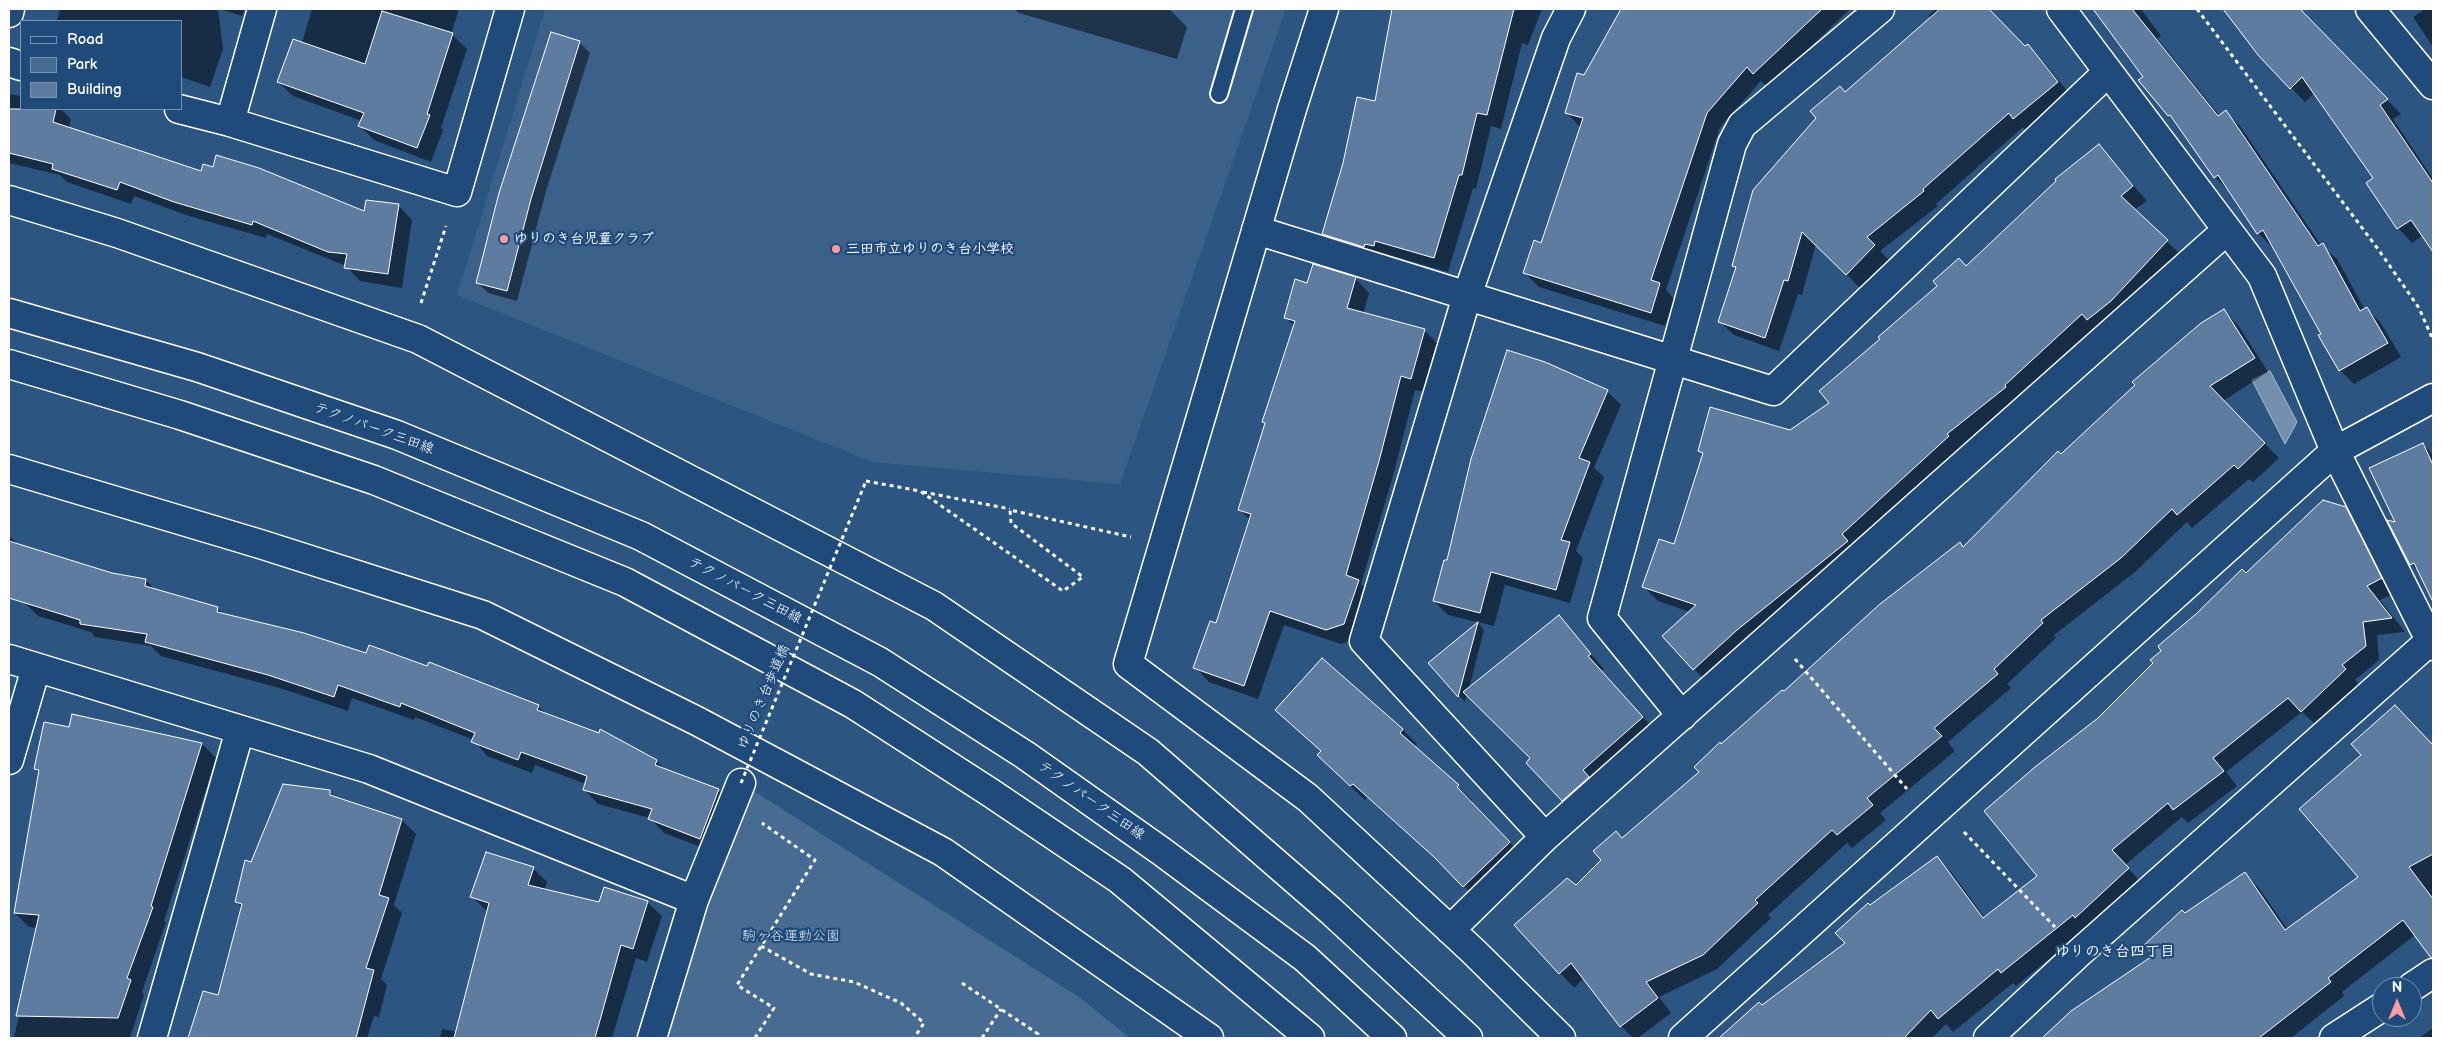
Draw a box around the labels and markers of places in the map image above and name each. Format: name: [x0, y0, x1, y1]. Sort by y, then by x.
place label: ゆりのき台児童クラブ: [514, 231, 654, 247]
marker: ゆりのき台児童クラブ: [498, 233, 510, 245]
place label: 三田市立ゆりのき台小学校: [846, 241, 1014, 257]
marker: 三田市立ゆりのき台小学校: [830, 243, 842, 255]

